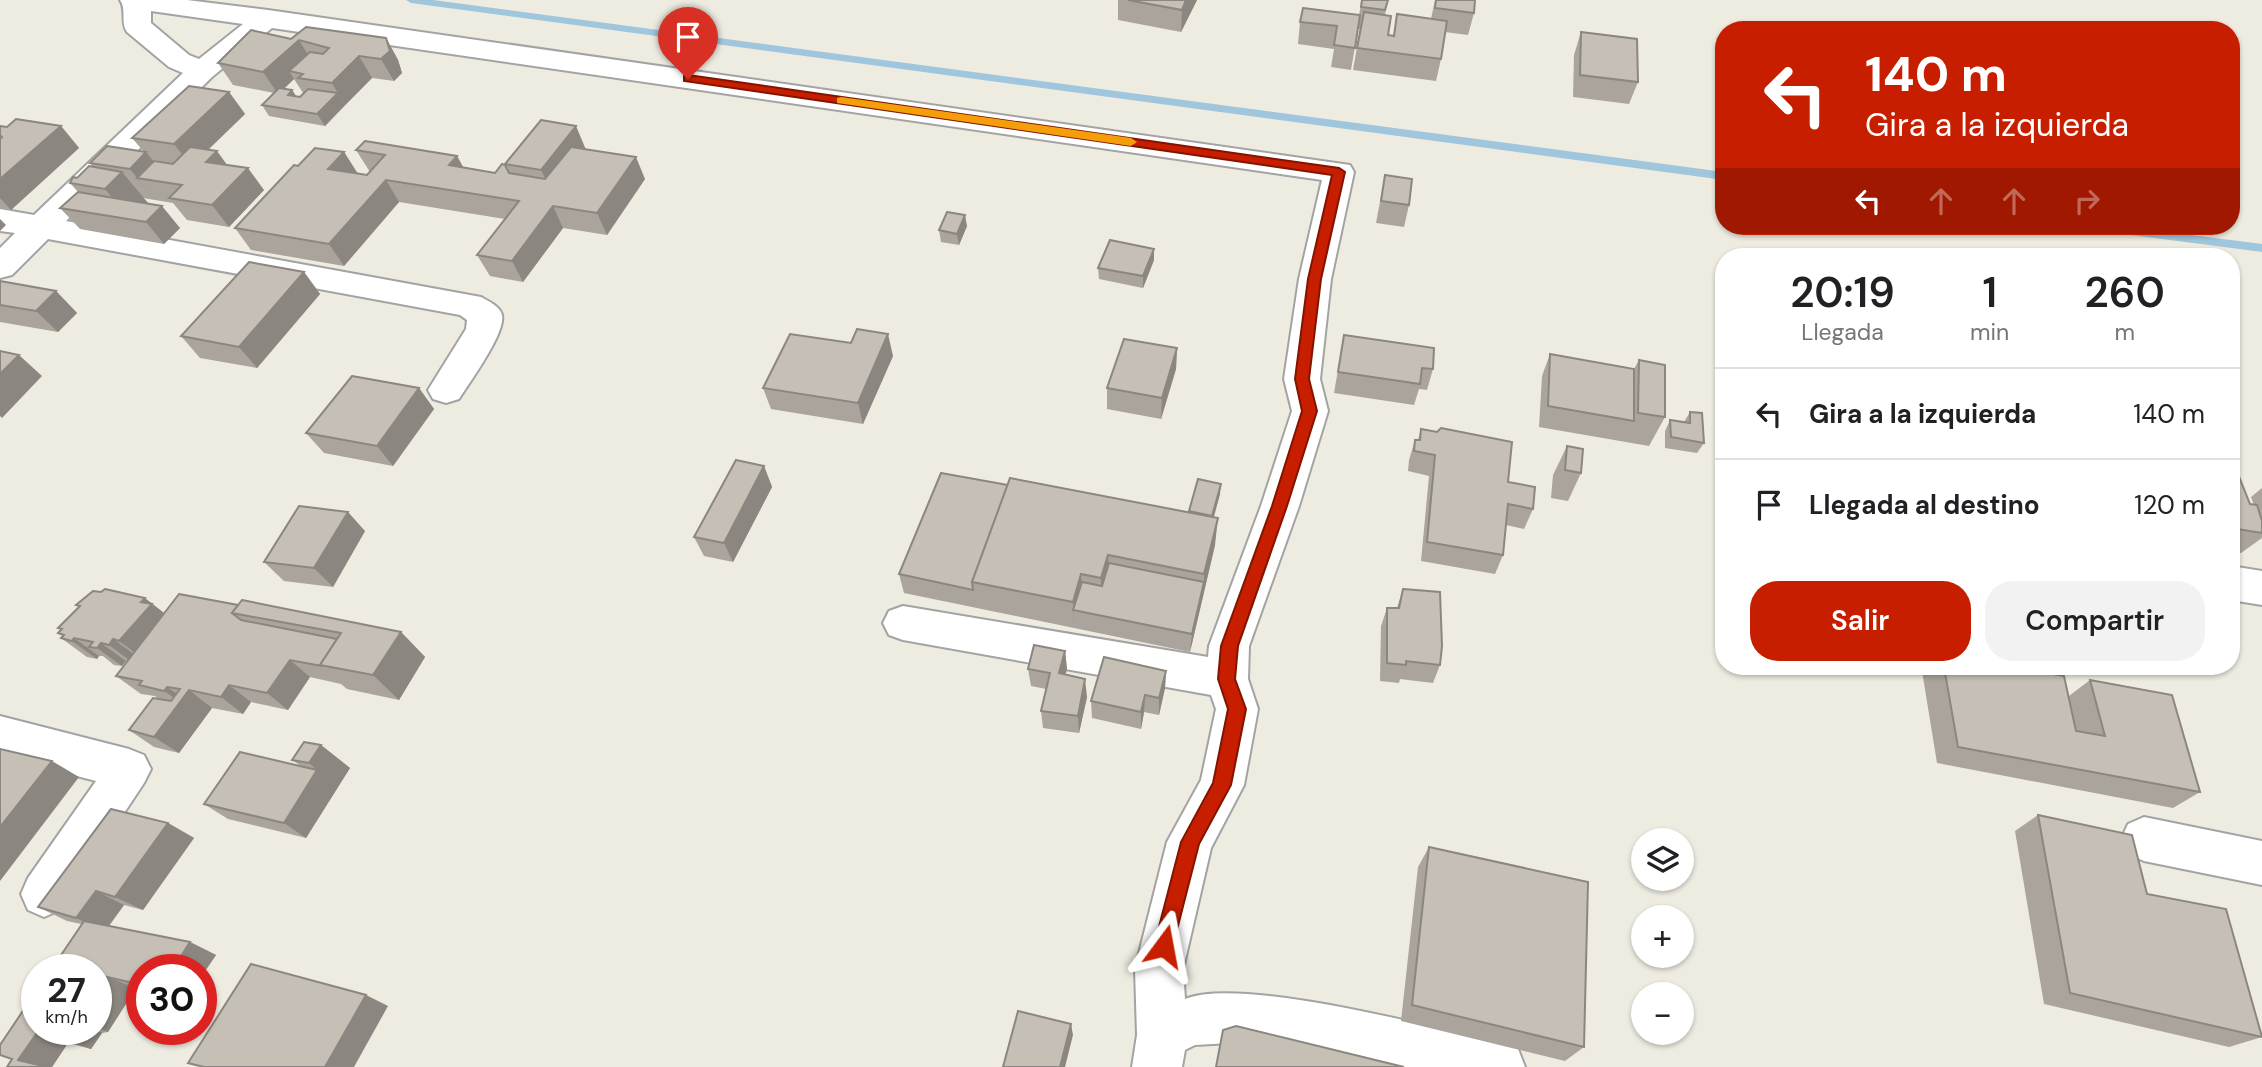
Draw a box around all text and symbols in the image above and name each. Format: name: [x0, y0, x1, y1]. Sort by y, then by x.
pin: [658, 7, 718, 79]
icon: arrive: [669, 18, 707, 56]
text: 140 m: [1865, 42, 2007, 106]
icon: left: [1750, 49, 1841, 140]
text: Gira a la izquierda: [1865, 104, 2129, 146]
icon: left: [1849, 182, 1887, 220]
icon: ahead: [1922, 182, 1960, 220]
icon: ahead: [1995, 182, 2033, 220]
icon: right: [2068, 182, 2106, 220]
text: 20:19: [1790, 265, 1895, 320]
text: 1: [1982, 265, 1997, 320]
text: 260: [2085, 265, 2165, 320]
text: Llegada: [1801, 317, 1884, 347]
text: min: [1970, 317, 2009, 347]
text: m: [2114, 317, 2135, 347]
icon: left: [1750, 395, 1788, 433]
text: Gira a la izquierda: [1809, 397, 2036, 431]
text: 140 m: [2133, 397, 2205, 431]
icon: arrive: [1750, 486, 1788, 524]
text: Llegada al destino: [1809, 488, 2040, 522]
text: 120 m: [2134, 488, 2205, 522]
button: Salir: [1750, 581, 1971, 661]
button: Compartir: [1985, 581, 2205, 661]
map controls: [1631, 828, 1694, 1045]
button: layers: [1631, 828, 1694, 891]
button: +: [1631, 905, 1694, 968]
position arrow: [1127, 909, 1201, 983]
speed limit sign: 30: [126, 954, 217, 1045]
text: 27: [47, 967, 86, 1013]
button: −: [1631, 982, 1694, 1045]
text: km/h: [45, 1005, 88, 1029]

